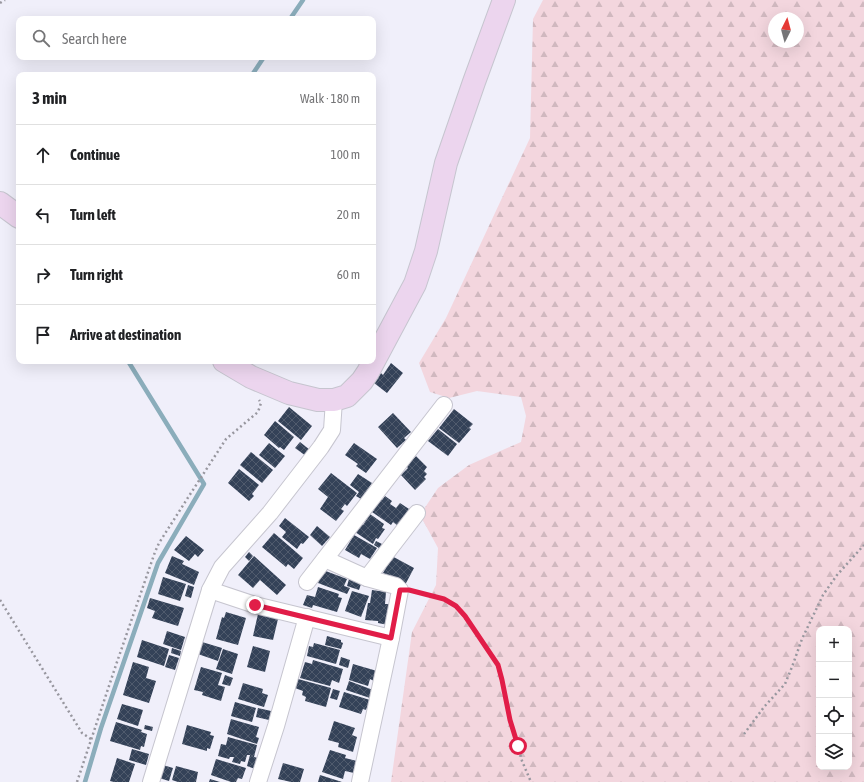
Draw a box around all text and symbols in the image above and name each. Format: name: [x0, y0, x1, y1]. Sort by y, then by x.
north arrow: [768, 12, 804, 48]
search box: [16, 16, 376, 60]
icon: search: [30, 27, 52, 49]
text: Search here: [62, 30, 127, 47]
text: 3 min: [32, 88, 67, 108]
text: Walk · 180 m: [300, 91, 360, 106]
icon: ahead: [32, 144, 54, 166]
text: Continue: [70, 146, 120, 163]
text: 100 m: [331, 147, 360, 162]
icon: left: [32, 204, 54, 226]
text: Turn left: [70, 206, 116, 223]
text: 20 m: [337, 207, 360, 222]
icon: right: [32, 264, 54, 286]
text: Turn right: [70, 266, 123, 283]
text: 60 m: [337, 267, 360, 282]
icon: arrive: [32, 324, 54, 346]
text: Arrive at destination: [70, 326, 181, 343]
route end: [246, 596, 264, 614]
map controls: [816, 626, 852, 770]
button: +: [816, 626, 852, 662]
button: −: [816, 662, 852, 698]
button: locate: [816, 698, 852, 734]
button: layers: [816, 734, 852, 770]
route start: [509, 737, 527, 755]

